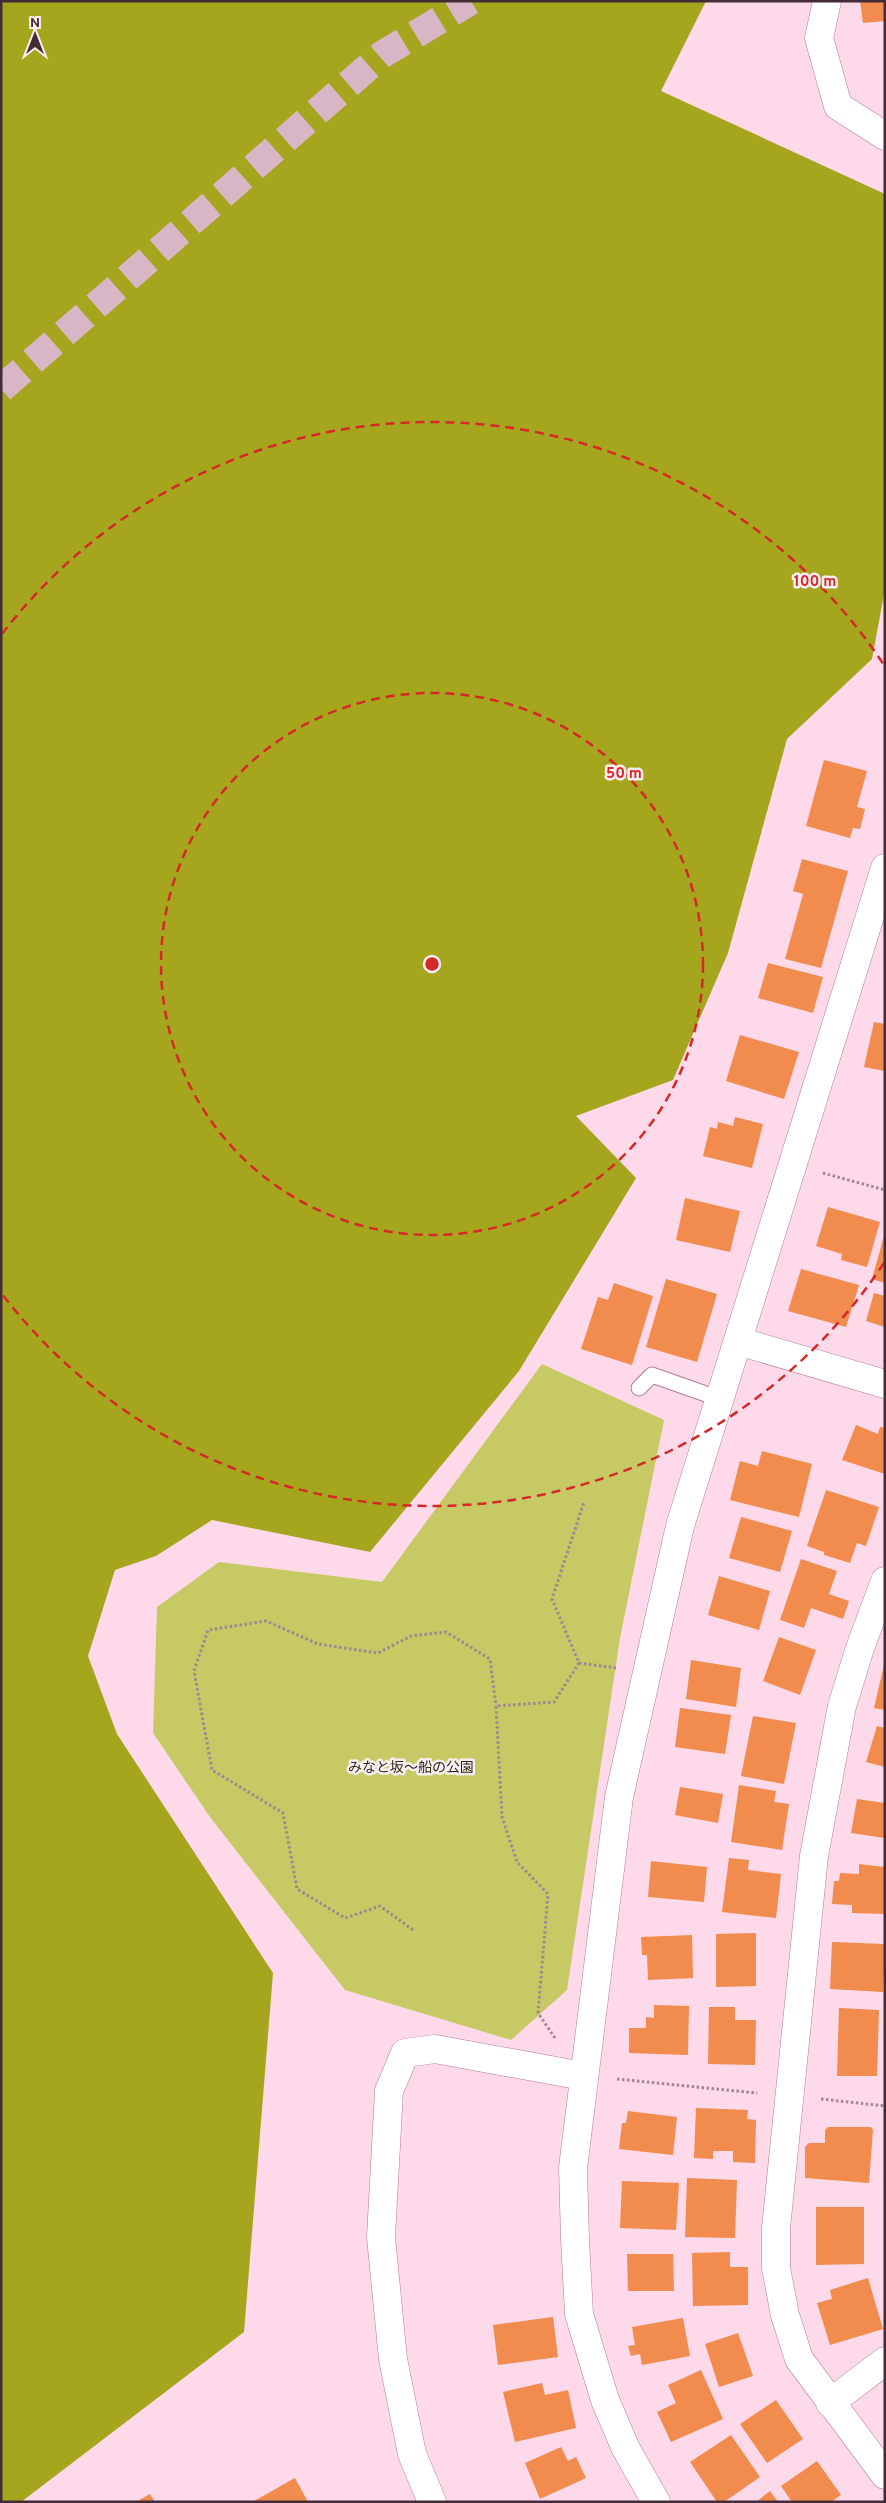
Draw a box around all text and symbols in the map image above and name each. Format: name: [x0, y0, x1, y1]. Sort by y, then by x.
north arrow: [10, 10, 60, 60]
text: N: [30, 15, 40, 32]
text: 100 m: [794, 573, 836, 592]
text: 50 m: [606, 765, 642, 784]
centre of rings: [423, 955, 441, 973]
park label: みなと坂〜船の公園: [348, 1760, 474, 1777]

